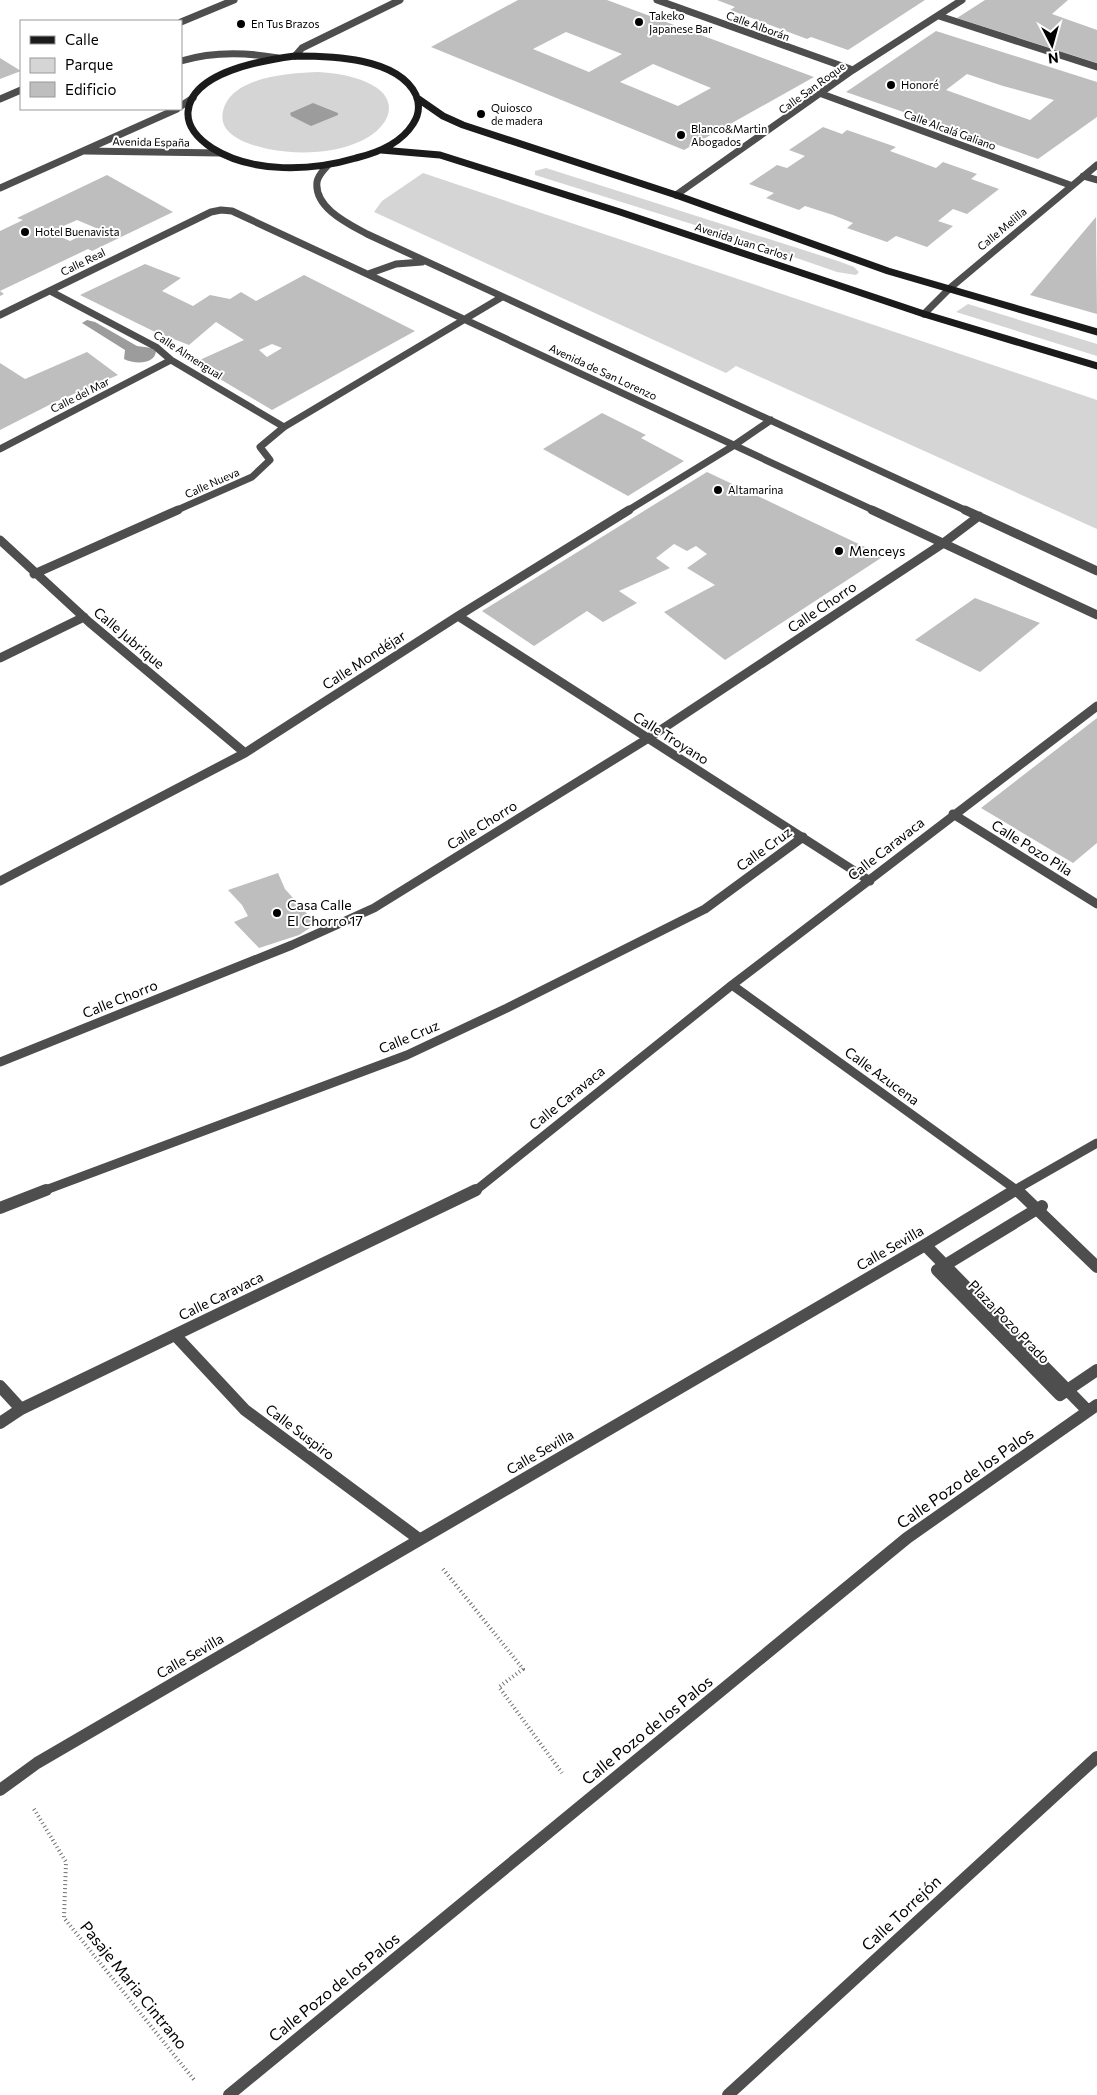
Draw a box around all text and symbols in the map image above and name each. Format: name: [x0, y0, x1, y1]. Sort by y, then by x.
street label: Calle Alborán: [725, 8, 792, 43]
place label: Takeko Japanese Bar: [649, 9, 713, 36]
marker: Takeko Japanese Bar: [633, 16, 645, 28]
place label: En Tus Brazos: [251, 17, 319, 30]
marker: En Tus Brazos: [235, 18, 247, 30]
legend: [20, 20, 182, 110]
north arrow: [1027, 20, 1077, 70]
text: Calle: [65, 30, 99, 48]
text: N: [1047, 49, 1060, 67]
text: Parque: [65, 55, 113, 73]
street label: Calle San Roque: [776, 59, 848, 116]
place label: Honoré: [901, 78, 939, 91]
marker: Honoré: [885, 79, 897, 91]
text: Edificio: [65, 80, 116, 98]
place label: Quiosco de madera: [491, 101, 543, 127]
street label: Calle Alcalá Galiano: [902, 107, 998, 152]
marker: Quiosco de madera: [475, 108, 487, 120]
place label: Blanco&Martin Abogados: [691, 122, 767, 148]
marker: Blanco&Martin Abogados: [675, 129, 687, 141]
street label: Avenida España: [112, 134, 190, 149]
street label: Calle Melilla: [974, 204, 1029, 253]
street label: Avenida Juan Carlos I: [693, 220, 795, 264]
place label: Hotel Buenavista: [35, 225, 120, 238]
marker: Hotel Buenavista: [19, 226, 31, 238]
street label: Calle Real: [58, 245, 107, 278]
street label: Calle Almengual: [151, 327, 225, 382]
street label: Avenida de San Lorenzo: [547, 341, 660, 403]
street label: Calle del Mar: [48, 374, 112, 415]
street label: Calle Nueva: [183, 465, 241, 500]
place label: Altamarina: [728, 483, 783, 496]
marker: Altamarina: [712, 484, 724, 496]
place label: Menceys: [849, 542, 905, 559]
marker: Menceys: [833, 545, 845, 557]
street label: Calle Chorro: [784, 577, 859, 636]
street label: Calle Jubrique: [91, 603, 168, 672]
street label: Calle Mondéjar: [319, 626, 409, 693]
street label: Calle Troyano: [630, 708, 712, 768]
street label: Calle Chorro: [444, 796, 520, 853]
street label: Calle Caravaca: [844, 814, 927, 884]
street label: Calle Pozo Pila: [989, 816, 1076, 879]
street label: Calle Cruz: [733, 823, 795, 874]
place label: Casa Calle El Chorro 17: [287, 896, 363, 929]
marker: Casa Calle El Chorro 17: [271, 907, 283, 919]
street label: Calle Chorro: [80, 976, 160, 1021]
street label: Calle Cruz: [376, 1016, 442, 1057]
street label: Calle Azucena: [842, 1043, 923, 1108]
street label: Calle Caravaca: [525, 1062, 608, 1133]
street label: Calle Sevilla: [853, 1222, 926, 1274]
street label: Calle Caravaca: [176, 1268, 266, 1323]
street label: Plaza Pozo Prado: [965, 1276, 1054, 1367]
street label: Calle Suspiro: [262, 1400, 338, 1463]
street label: Calle Pozo de los Palos: [893, 1423, 1037, 1532]
street label: Calle Sevilla: [503, 1426, 576, 1478]
street label: Calle Sevilla: [153, 1630, 226, 1682]
street label: Calle Pozo de los Palos: [578, 1671, 716, 1788]
street label: Calle Torrejón: [857, 1871, 944, 1954]
street label: Pasaje Maria Cintrano: [77, 1917, 192, 2053]
street label: Calle Pozo de los Palos: [265, 1928, 403, 2045]

